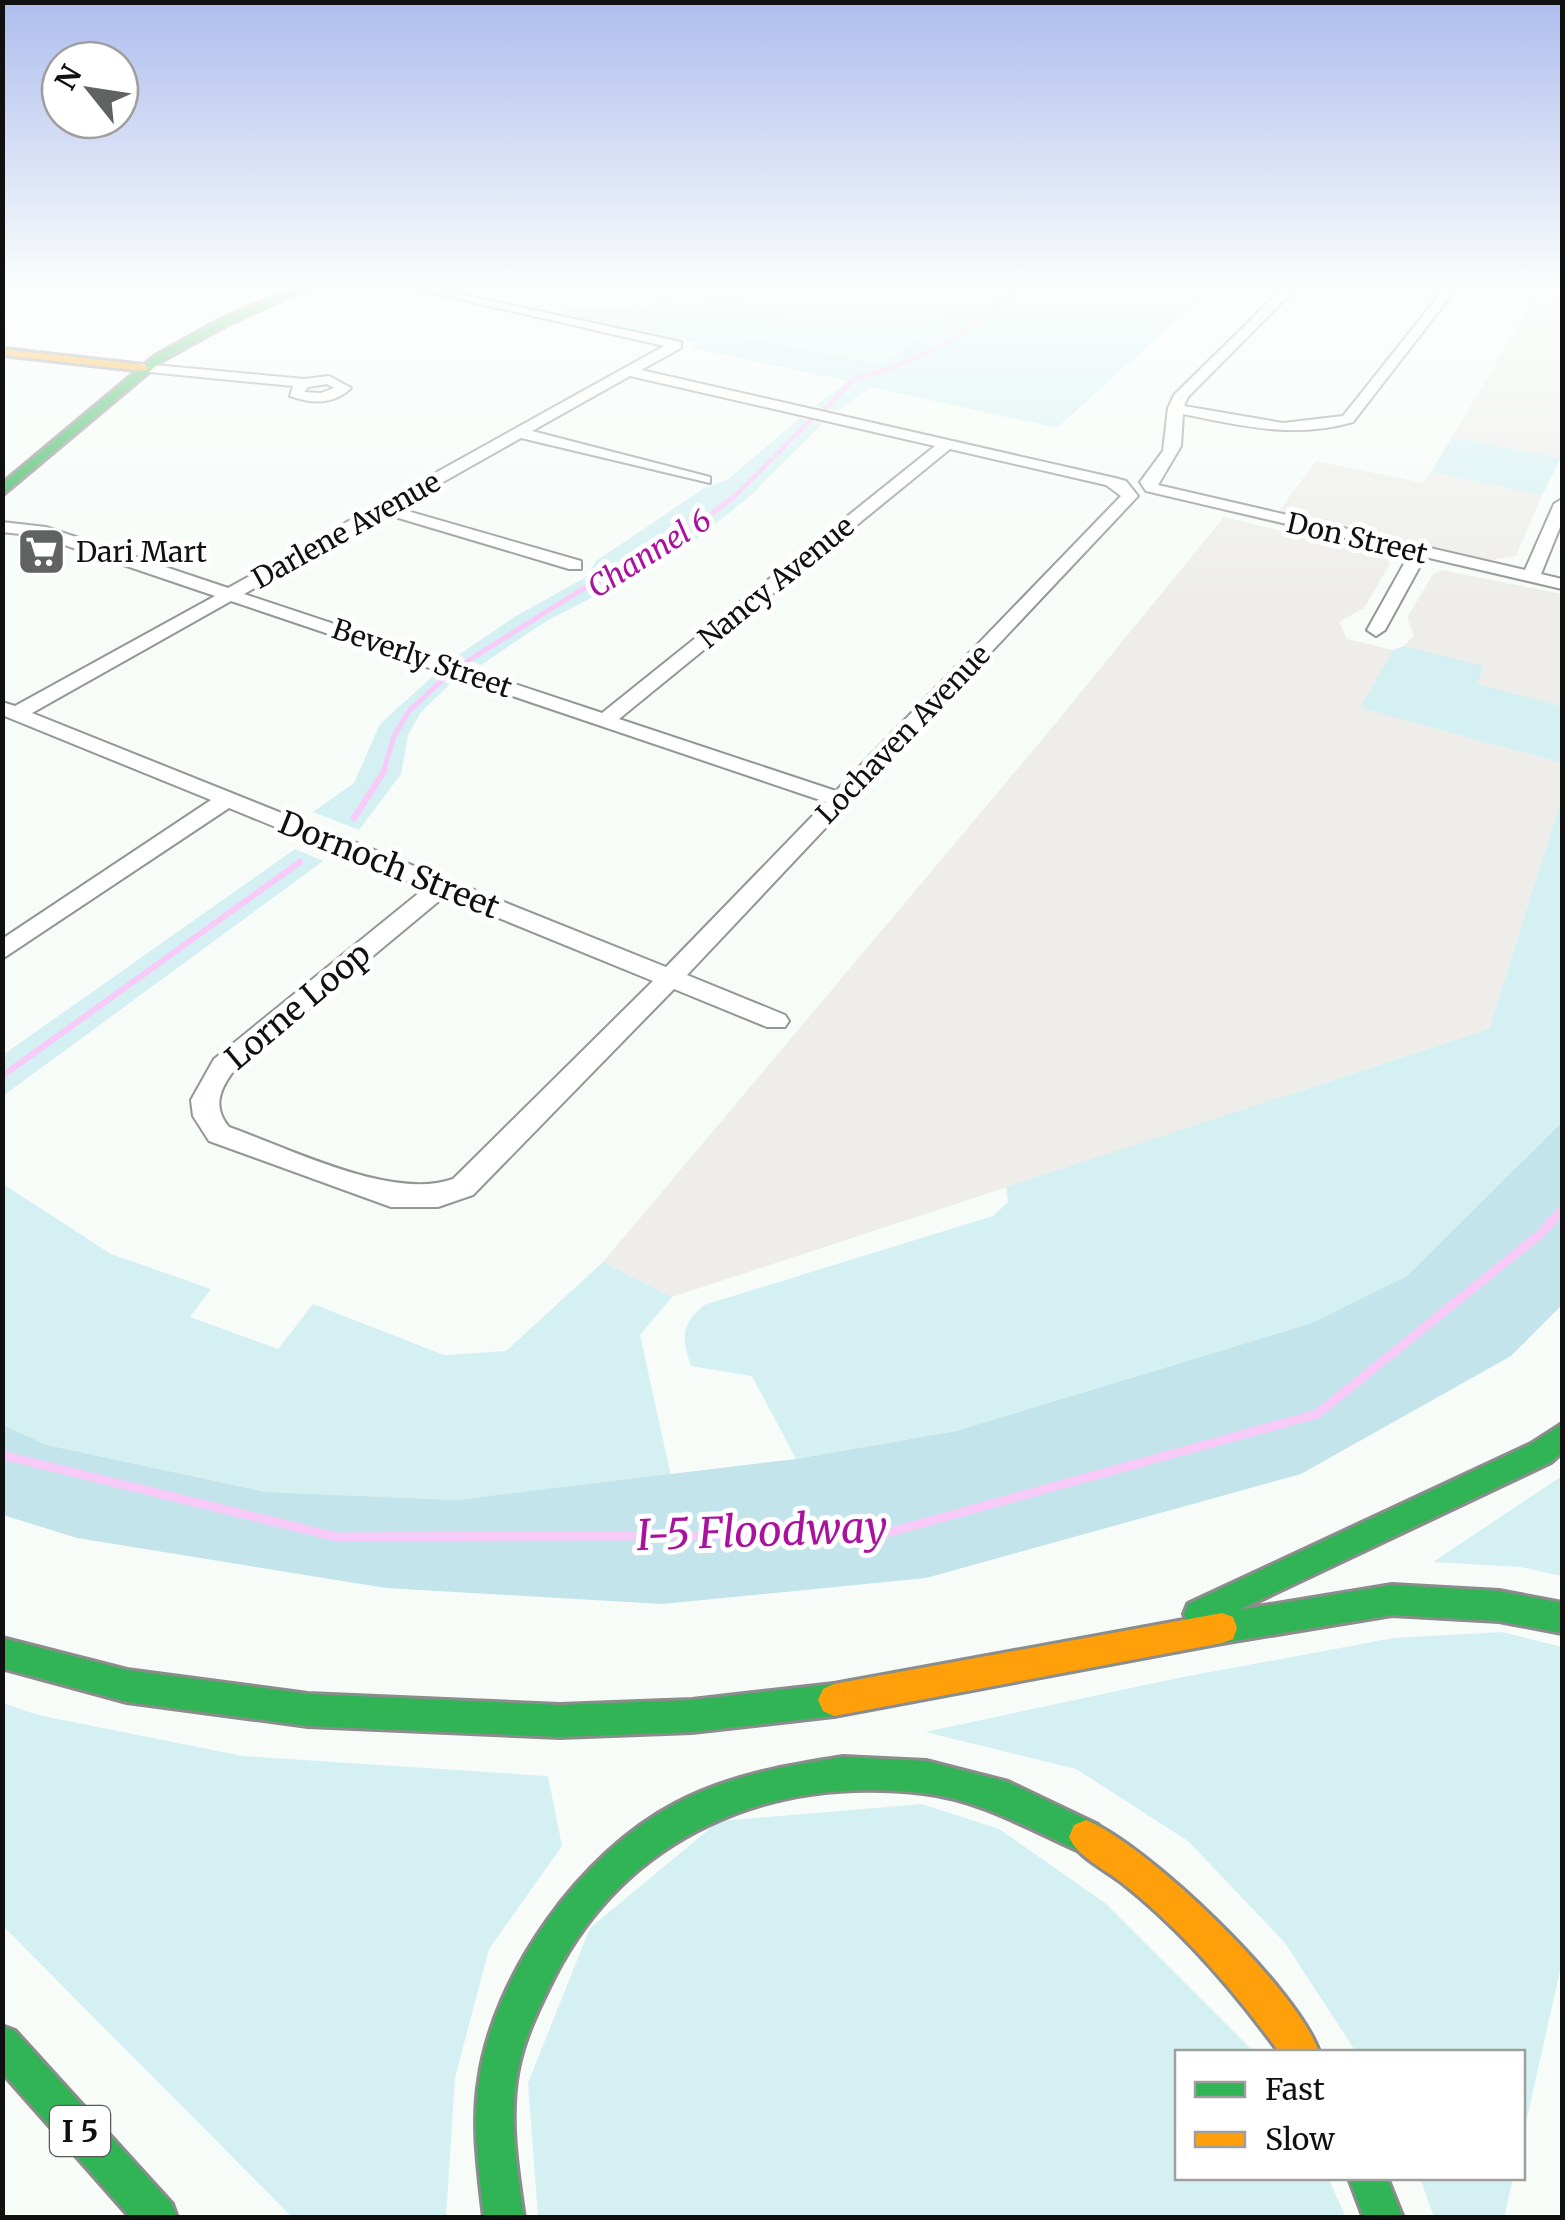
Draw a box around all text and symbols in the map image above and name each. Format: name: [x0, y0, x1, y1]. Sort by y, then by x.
north arrow: [40, 40, 140, 140]
text: N: [47, 59, 89, 96]
street label: Darlene Avenue: [246, 464, 446, 596]
water label: Channel 6: [580, 500, 718, 606]
street label: Don Street: [1283, 504, 1431, 572]
street label: Nancy Avenue: [691, 508, 861, 656]
supermarket icon: Dari Mart: [15, 526, 67, 578]
place label: Dari Mart: [76, 534, 207, 570]
street label: Beverly Street: [327, 610, 517, 706]
street label: Lochaven Avenue: [808, 637, 998, 831]
street label: Dornoch Street: [273, 803, 506, 928]
street label: Lorne Loop: [217, 934, 379, 1078]
water label: I-5 Floodway: [636, 1501, 888, 1561]
legend: [1175, 2050, 1525, 2180]
text: Fast: [1265, 2070, 1325, 2108]
road number: I 5: [50, 2106, 110, 2156]
text: Slow: [1265, 2120, 1335, 2158]

